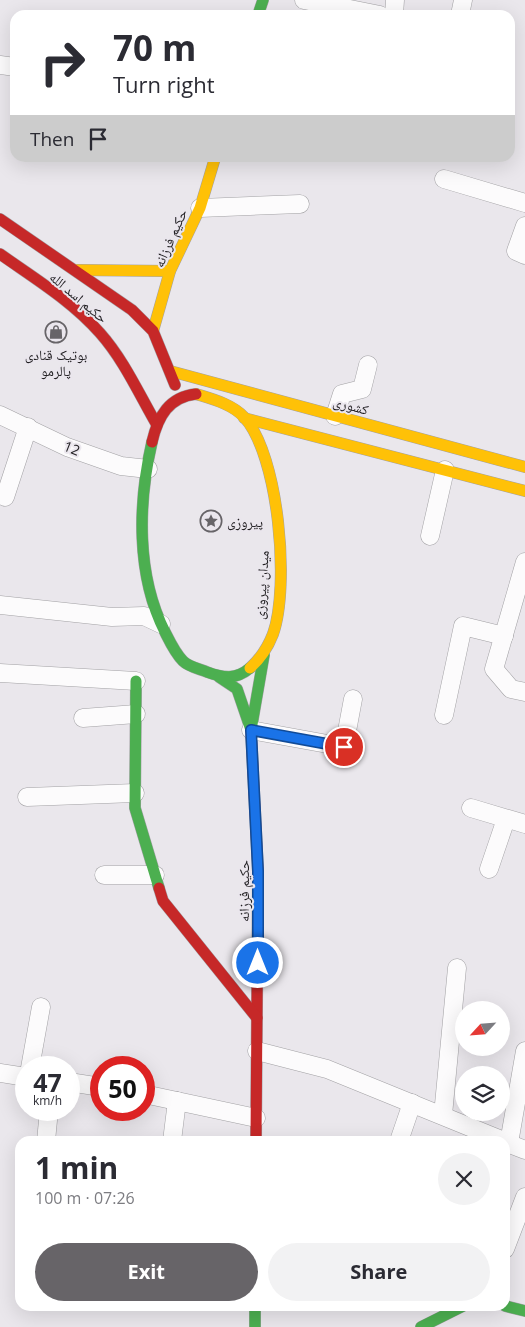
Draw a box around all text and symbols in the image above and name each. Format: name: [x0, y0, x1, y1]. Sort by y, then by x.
text: 70 m: [113, 24, 196, 71]
icon: right: [30, 30, 95, 95]
text: Turn right: [113, 69, 215, 99]
icon: arrive: [84, 125, 112, 153]
text: Then: [30, 126, 74, 152]
street label: حکیم فرزانه: [149, 206, 192, 271]
street label: حکیم اسد الله: [45, 267, 112, 328]
shop icon: بوتیک قنادی پالرمو: [44, 320, 68, 344]
place label: بوتیک قنادی پالرمو: [25, 345, 88, 380]
street label: کشوری: [331, 391, 371, 419]
street label: 12: [61, 436, 83, 460]
place icon: پیروزی: [199, 509, 223, 533]
place label: پیروزی: [227, 512, 263, 531]
street label: میدان پیروزی: [249, 550, 273, 620]
pin: [323, 726, 365, 768]
icon: arrive: [330, 733, 358, 761]
street label: حکیم فرزانه: [234, 860, 254, 922]
position arrow: [231, 936, 283, 988]
north arrow: [455, 1001, 510, 1056]
map controls: [455, 1001, 510, 1121]
speed limit sign: 50: [90, 1056, 155, 1121]
text: 47: [33, 1065, 62, 1099]
button: layers: [455, 1066, 510, 1121]
text: km/h: [33, 1092, 62, 1109]
text: 1 min: [35, 1147, 118, 1188]
button: close: [438, 1153, 490, 1205]
text: 100 m · 07:26: [35, 1187, 135, 1209]
button: Exit: [35, 1243, 258, 1301]
button: Share: [268, 1243, 490, 1301]

